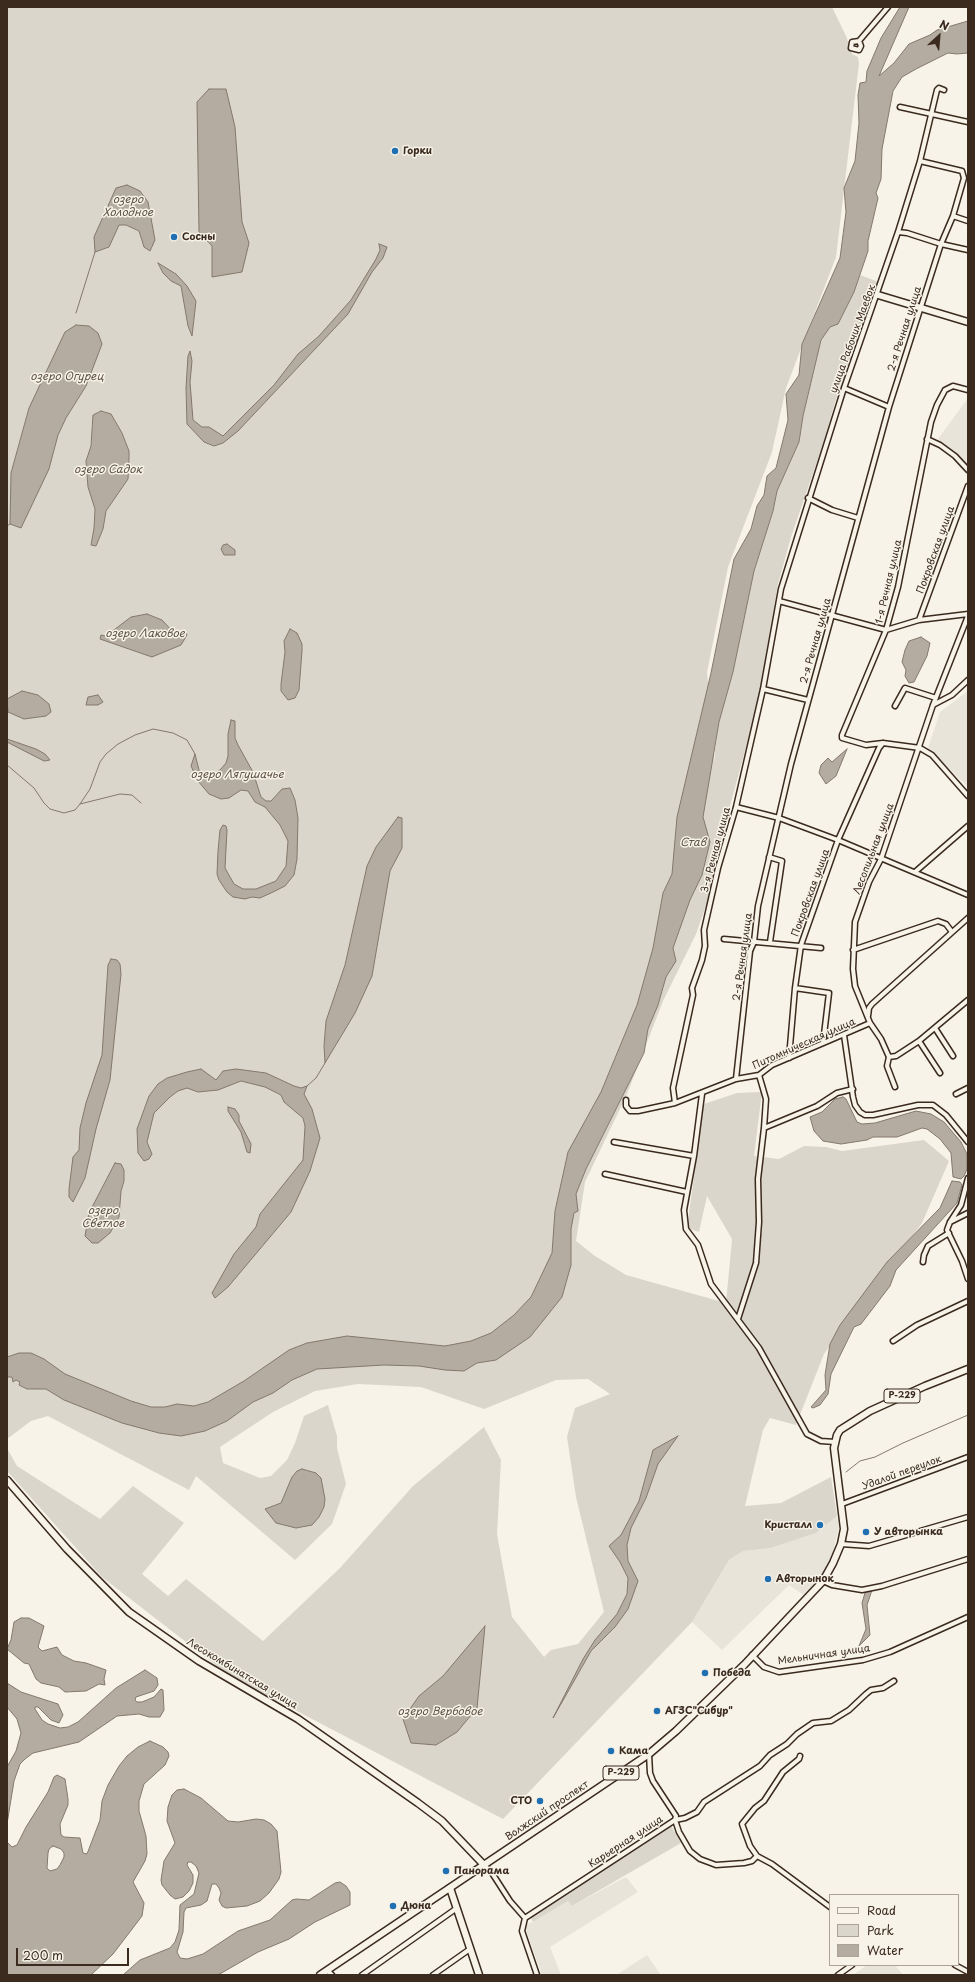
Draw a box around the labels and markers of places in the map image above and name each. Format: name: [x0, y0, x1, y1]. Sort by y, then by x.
place label: Горки: [403, 145, 432, 157]
marker: Горки: [390, 146, 400, 156]
place label: Сосны: [182, 231, 215, 243]
marker: Сосны: [169, 232, 179, 242]
place label: Кристалл: [765, 1519, 812, 1531]
marker: Кристалл: [815, 1520, 825, 1530]
place label: У авторынка: [874, 1526, 943, 1538]
marker: У авторынка: [861, 1527, 871, 1537]
place label: Авторынок: [776, 1573, 834, 1585]
marker: Авторынок: [763, 1574, 773, 1584]
place label: Победа: [713, 1667, 751, 1679]
marker: Победа: [700, 1668, 710, 1678]
place label: АГЗС"Сибур": [665, 1705, 733, 1717]
marker: АГЗС"Сибур": [652, 1706, 662, 1716]
place label: Кама: [619, 1745, 648, 1757]
marker: Кама: [606, 1746, 616, 1756]
place label: СТО: [510, 1795, 532, 1807]
marker: СТО: [535, 1796, 545, 1806]
place label: Панорама: [454, 1865, 509, 1877]
marker: Панорама: [441, 1866, 451, 1876]
place label: Дюна: [401, 1900, 431, 1912]
marker: Дюна: [388, 1901, 398, 1911]

